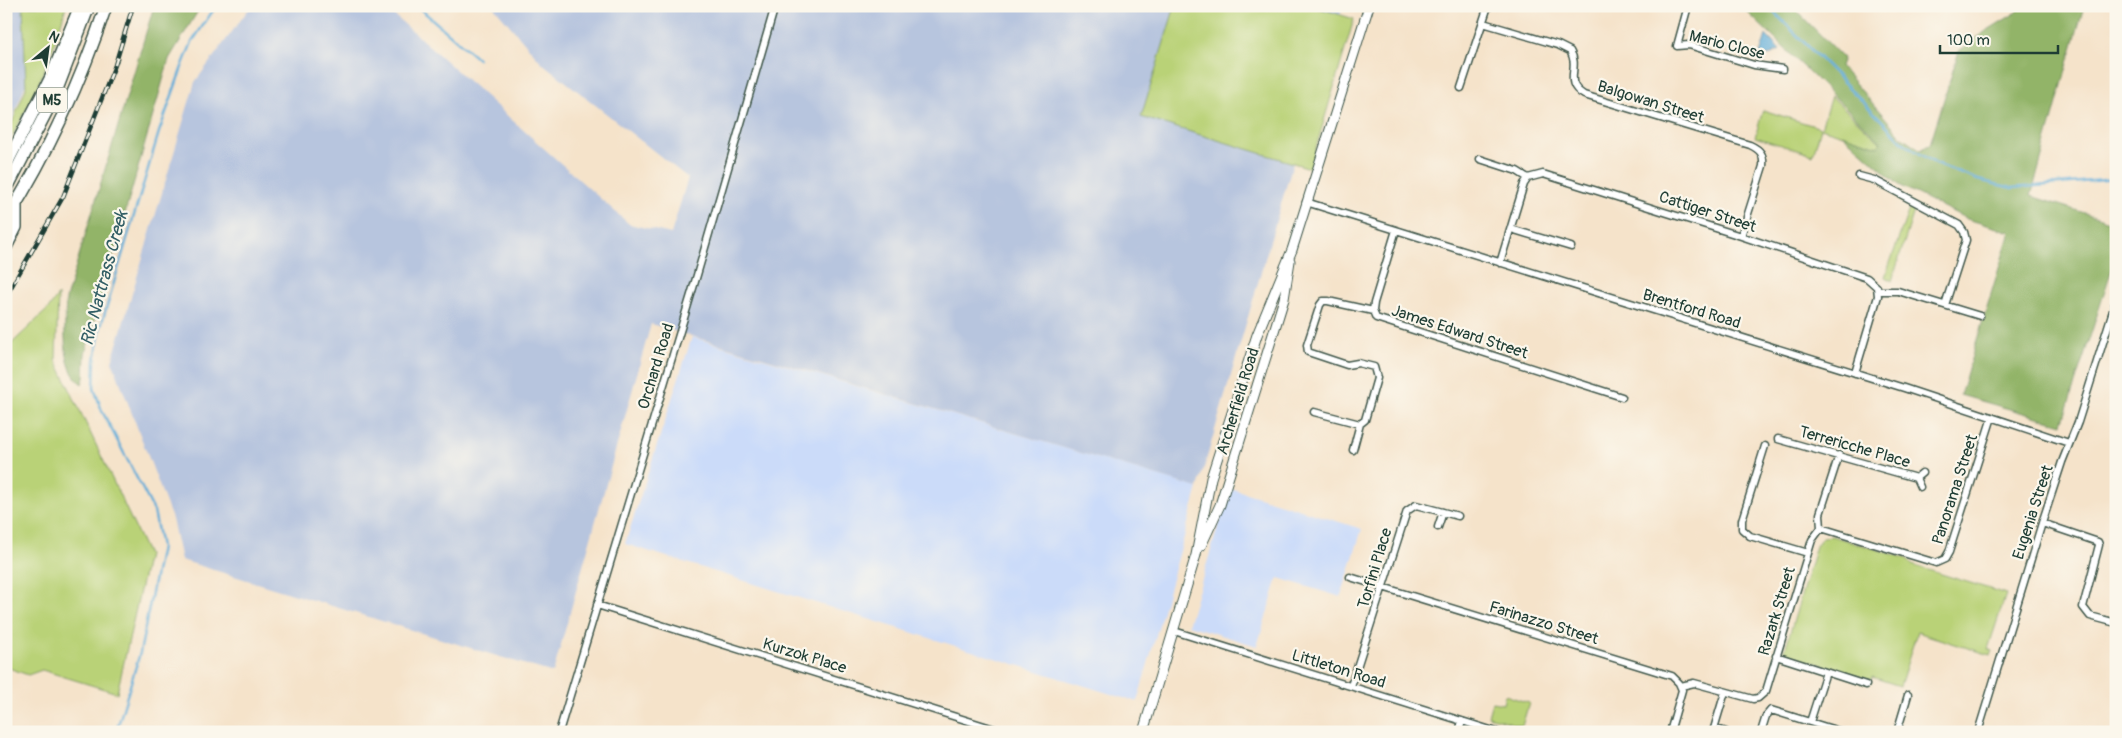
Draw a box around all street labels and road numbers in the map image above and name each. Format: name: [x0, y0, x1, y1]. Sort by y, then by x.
street label: Mario Close: [1687, 26, 1767, 64]
street label: Balgowan Street: [1595, 76, 1707, 128]
road number: M5: [37, 88, 67, 112]
street label: Cattiger Street: [1657, 187, 1759, 237]
street label: Brentford Road: [1640, 285, 1743, 333]
street label: James Edward Street: [1389, 300, 1531, 364]
street label: Orchard Road: [633, 321, 679, 412]
street label: Archerfield Road: [1212, 345, 1264, 457]
street label: Terrericche Place: [1797, 422, 1913, 472]
street label: Panorama Street: [1928, 431, 1982, 547]
street label: Eugenia Street: [2008, 462, 2058, 562]
street label: Torfini Place: [1353, 525, 1397, 611]
street label: Razark Street: [1754, 564, 1800, 658]
street label: Farinazzo Street: [1487, 597, 1601, 649]
street label: Kurzok Place: [760, 634, 849, 678]
street label: Littleton Road: [1289, 645, 1388, 693]

